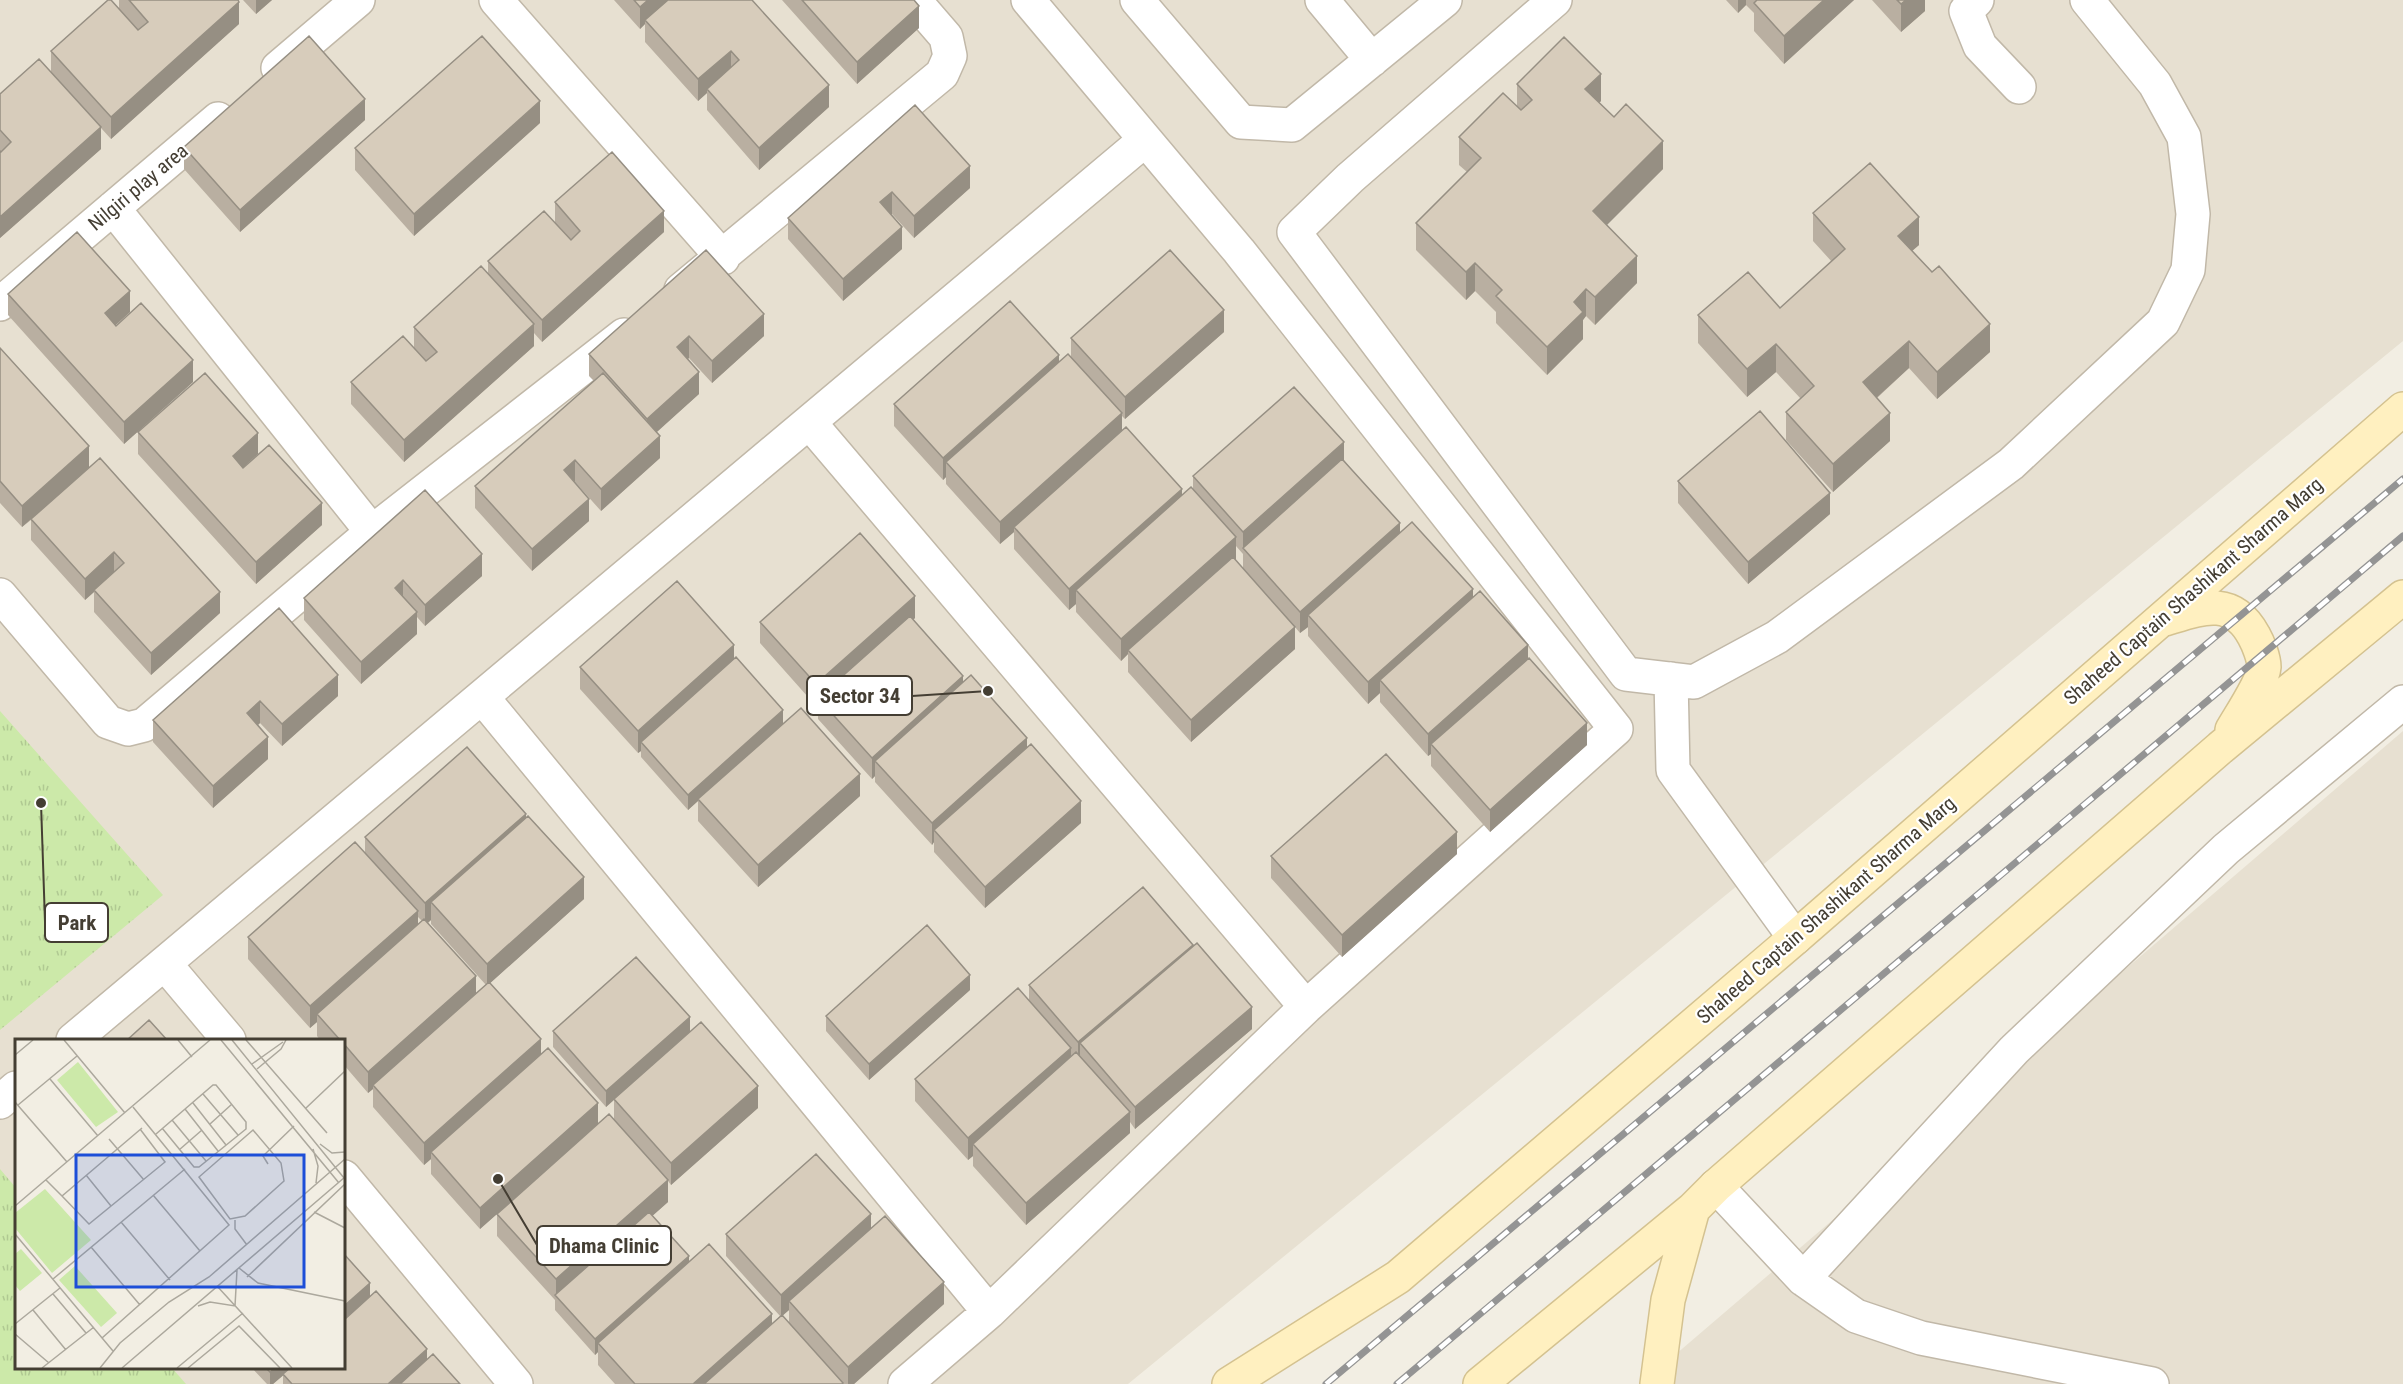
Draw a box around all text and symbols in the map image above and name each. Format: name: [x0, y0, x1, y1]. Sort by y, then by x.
street label: Nilgiri play area: [83, 138, 193, 236]
street label: Shaheed Captain Shashikant Sharma Marg: [2059, 472, 2327, 710]
callout: Sector 34: [807, 676, 912, 715]
text: Sector 34: [820, 684, 900, 708]
street label: Shaheed Captain Shashikant Sharma Marg: [1692, 791, 1960, 1029]
callout: Park: [45, 903, 108, 942]
text: Park: [58, 911, 97, 935]
inset map: [15, 1039, 345, 1369]
callout: Dhama Clinic: [537, 1226, 671, 1265]
text: Dhama Clinic: [549, 1234, 659, 1258]

